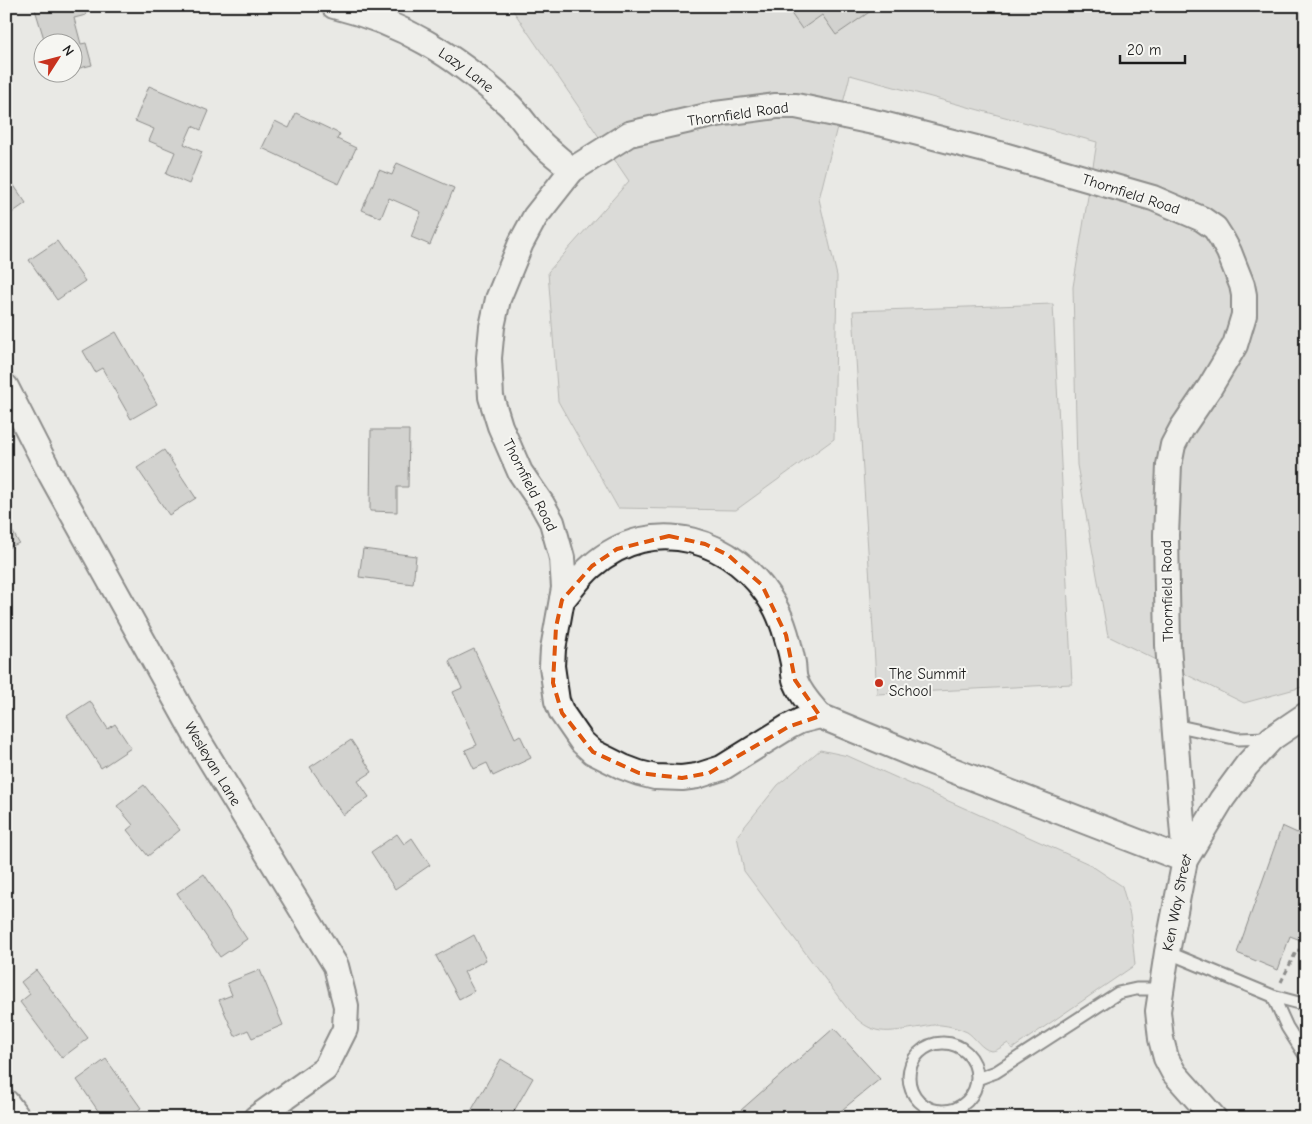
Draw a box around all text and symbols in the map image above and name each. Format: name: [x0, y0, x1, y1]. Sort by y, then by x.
north arrow: [32, 32, 82, 82]
scale bar: [1120, 32, 1184, 64]
text: 20 m: [1127, 41, 1161, 59]
text: N: [59, 42, 78, 59]
street label: Lazy Lane: [435, 44, 498, 97]
street label: Thornfield Road: [686, 98, 790, 130]
street label: Thornfield Road: [1080, 170, 1182, 218]
street label: Thornfield Road: [499, 436, 561, 534]
street label: Thornfield Road: [1157, 540, 1177, 642]
place label: The Summit School: [889, 665, 967, 700]
marker: The Summit School: [873, 677, 885, 689]
street label: Wesleyan Lane: [181, 719, 245, 810]
street label: Ken Way Street: [1158, 850, 1196, 953]

